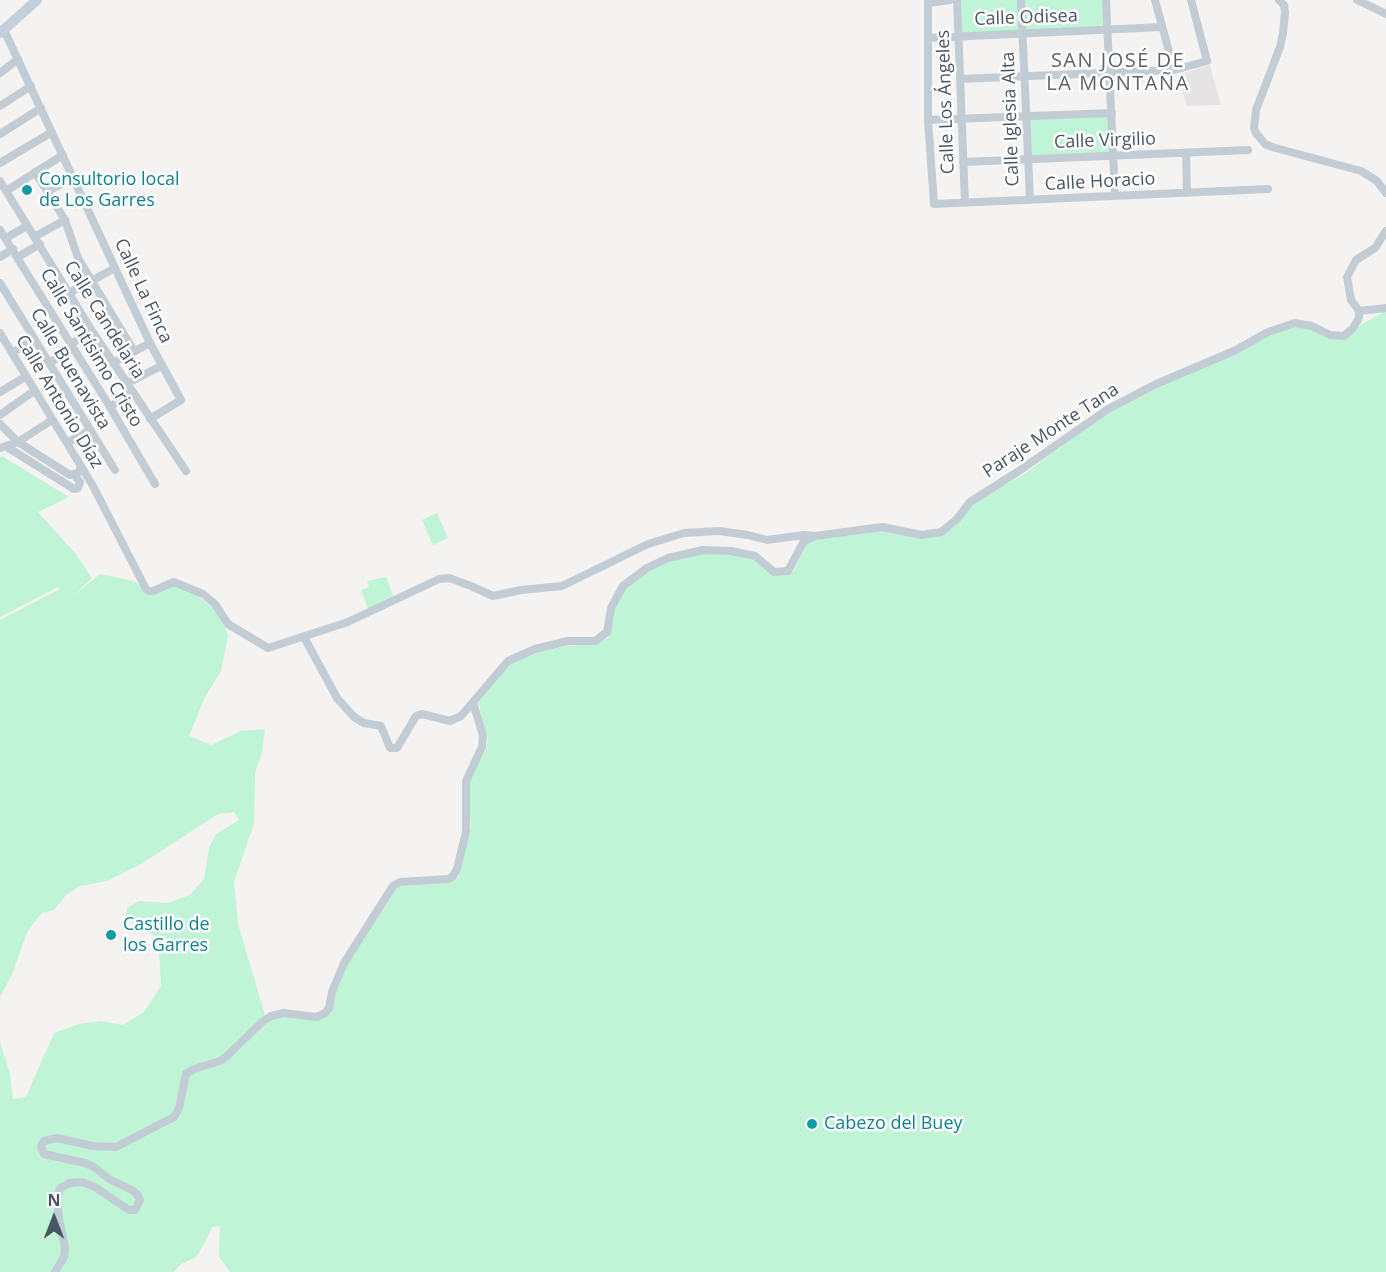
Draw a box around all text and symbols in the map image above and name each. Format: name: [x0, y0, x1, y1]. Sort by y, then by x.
street label: Calle Odisea: [974, 5, 1078, 31]
street label: Calle Los Ángeles: [933, 30, 959, 174]
district label: SAN JOSÉ DE LA MONTAÑA: [1046, 49, 1190, 96]
street label: Calle Iglesia Alta: [998, 51, 1024, 187]
street label: Calle Virgilio: [1054, 128, 1156, 154]
street label: Calle Horacio: [1044, 168, 1156, 196]
place label: Consultorio local de Los Garres: [39, 169, 180, 212]
marker: Consultorio local de Los Garres: [20, 183, 34, 197]
street label: Calle La Finca: [109, 235, 177, 347]
street label: Calle Candelaria: [59, 257, 149, 383]
street label: Calle Santísimo Cristo: [35, 265, 147, 431]
street label: Calle Buenavista: [25, 304, 115, 434]
street label: Calle Antonio Díaz: [11, 331, 107, 473]
street label: Paraje Monte Tana: [979, 379, 1123, 483]
place label: Castillo de los Garres: [123, 914, 210, 956]
marker: Castillo de los Garres: [104, 928, 118, 942]
place label: Cabezo del Buey: [824, 1113, 963, 1135]
marker: Cabezo del Buey: [805, 1117, 819, 1131]
north arrow: [24, 1188, 84, 1248]
text: N: [47, 1189, 61, 1211]

